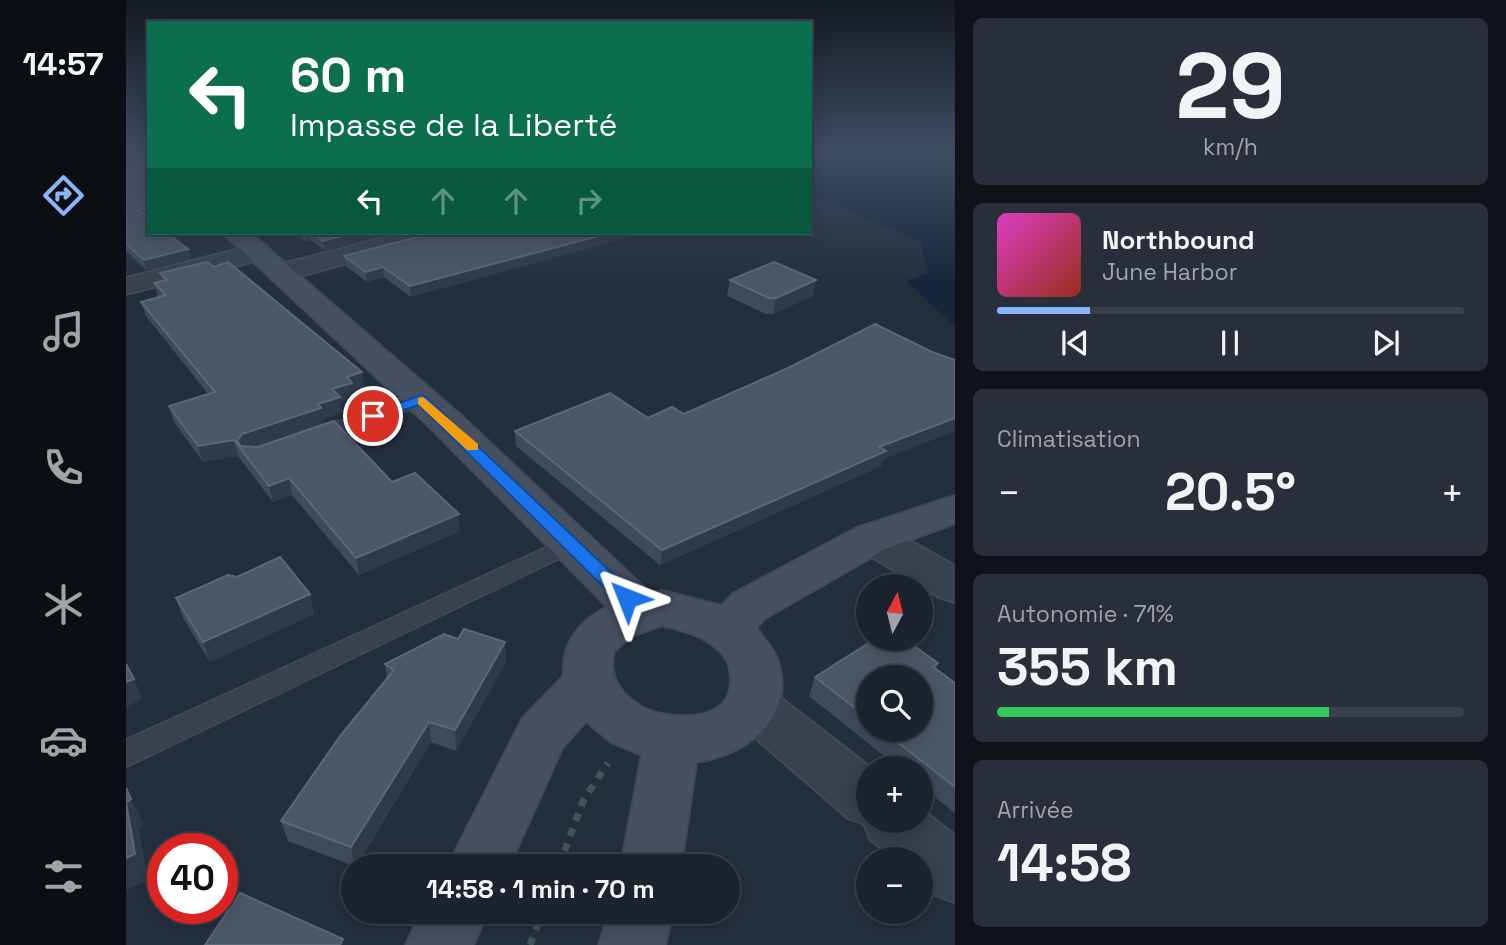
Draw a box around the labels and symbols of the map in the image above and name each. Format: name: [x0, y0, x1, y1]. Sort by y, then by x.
pin: [343, 386, 403, 446]
position arrow: [590, 561, 664, 635]
north arrow: [856, 574, 933, 651]
speed limit sign: 40: [147, 833, 238, 924]

